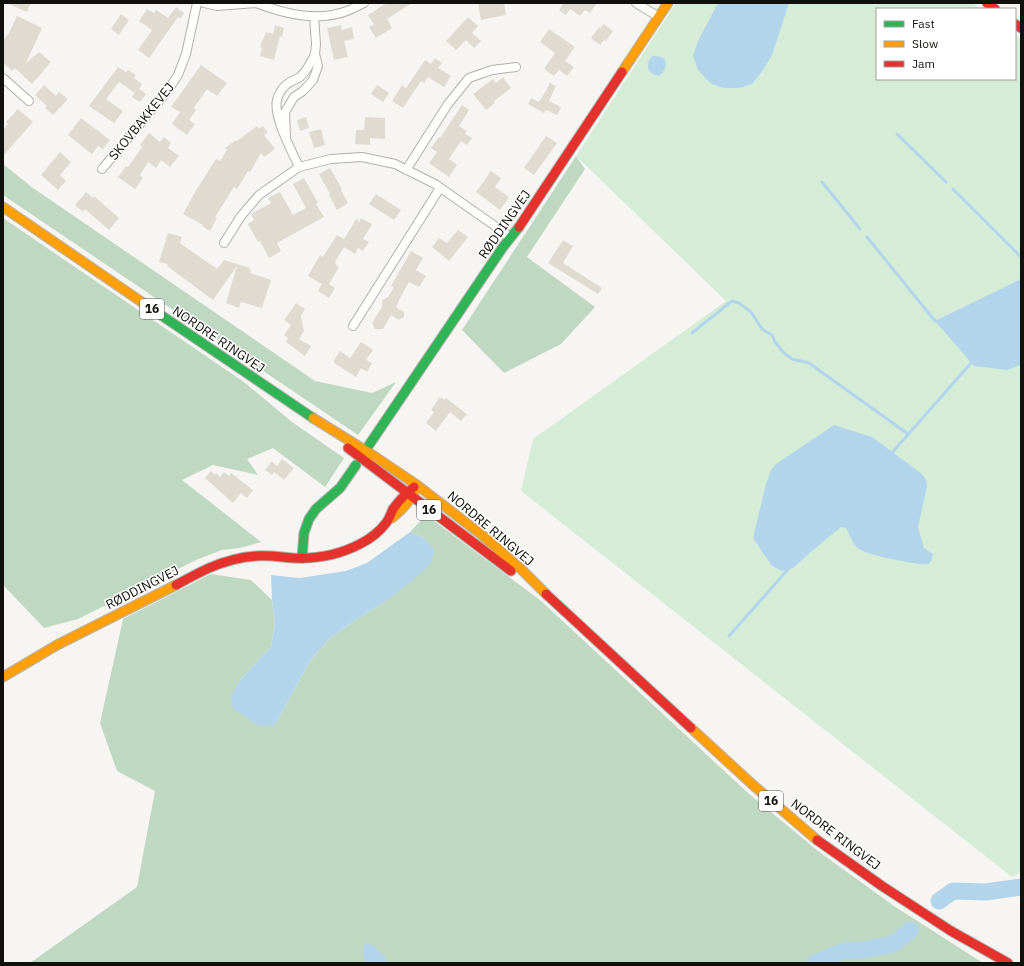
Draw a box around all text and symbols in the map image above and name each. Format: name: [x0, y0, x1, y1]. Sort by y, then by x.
legend: [876, 8, 1016, 80]
text: Fast: [912, 16, 935, 31]
text: Slow: [912, 36, 938, 51]
text: Jam: [912, 56, 935, 71]
street label: SKOVBAKKEVEJ: [105, 79, 178, 164]
street label: RØDDINGVEJ: [474, 187, 534, 262]
road number: 16: [140, 299, 164, 319]
street label: NORDRE RINGVEJ: [169, 302, 268, 377]
street label: NORDRE RINGVEJ: [444, 487, 537, 570]
road number: 16: [417, 500, 441, 520]
street label: RØDDINGVEJ: [103, 562, 182, 613]
road number: 16: [759, 791, 783, 811]
street label: NORDRE RINGVEJ: [788, 795, 884, 874]

